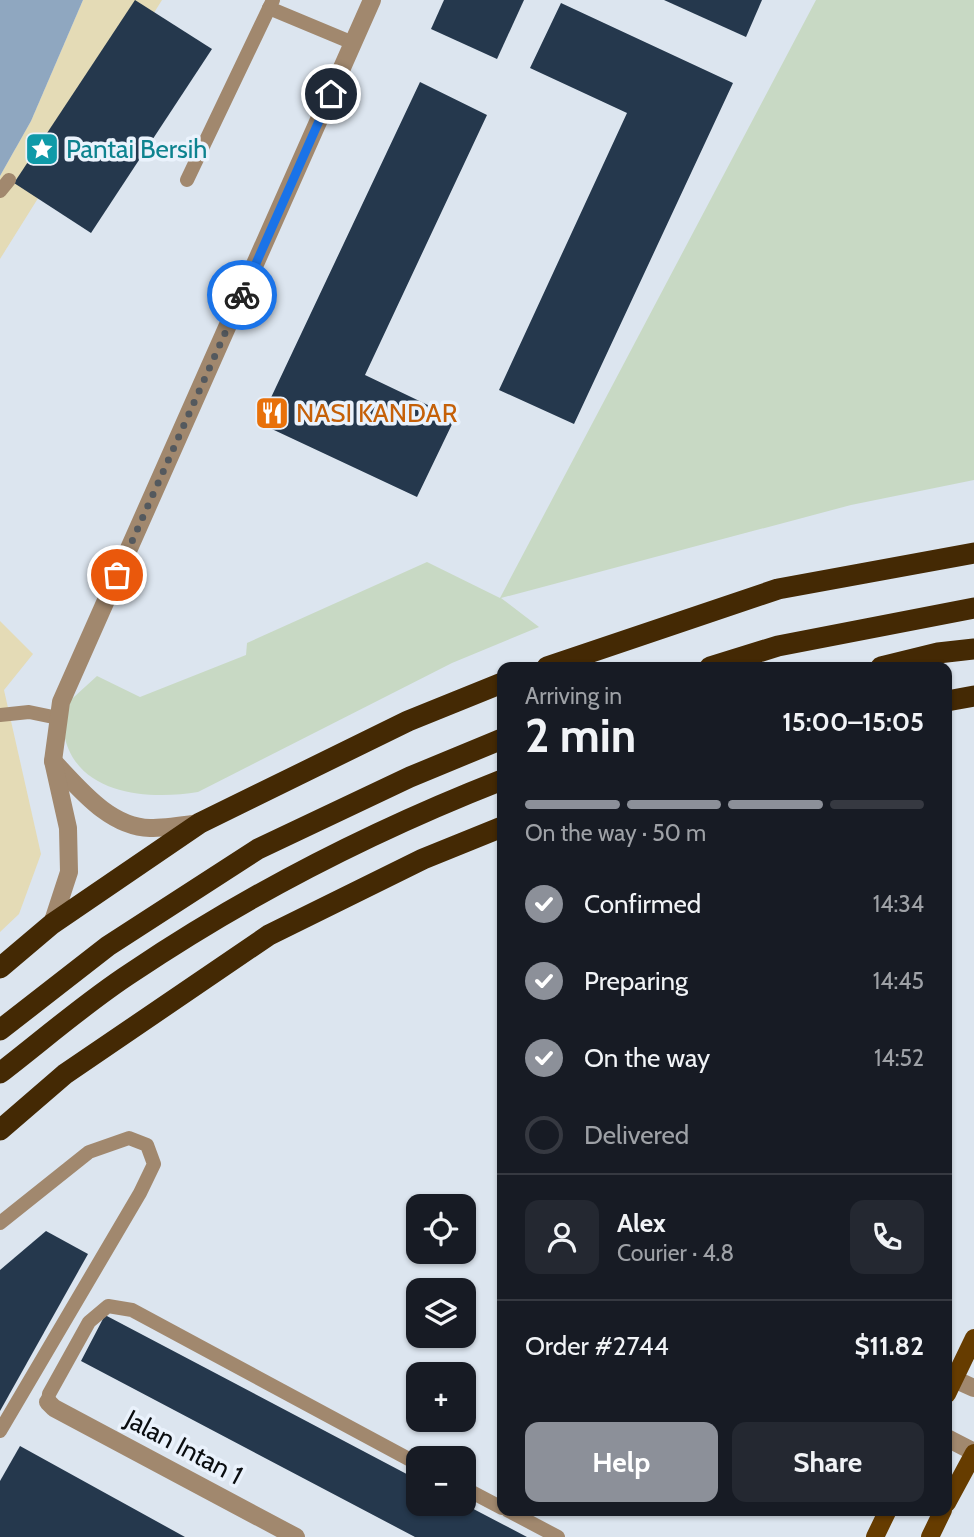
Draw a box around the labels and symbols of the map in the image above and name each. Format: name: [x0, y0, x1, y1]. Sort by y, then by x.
pin: [301, 64, 361, 124]
place icon: Pantai Bersih: [23, 130, 61, 168]
place label: Pantai Bersih: [66, 133, 207, 165]
courier: [207, 260, 277, 330]
restaurant icon: NASI KANDAR: [253, 394, 291, 432]
place label: NASI KANDAR: [296, 397, 458, 429]
pin: [87, 545, 147, 605]
street label: Jalan Intan 1: [119, 1402, 248, 1491]

